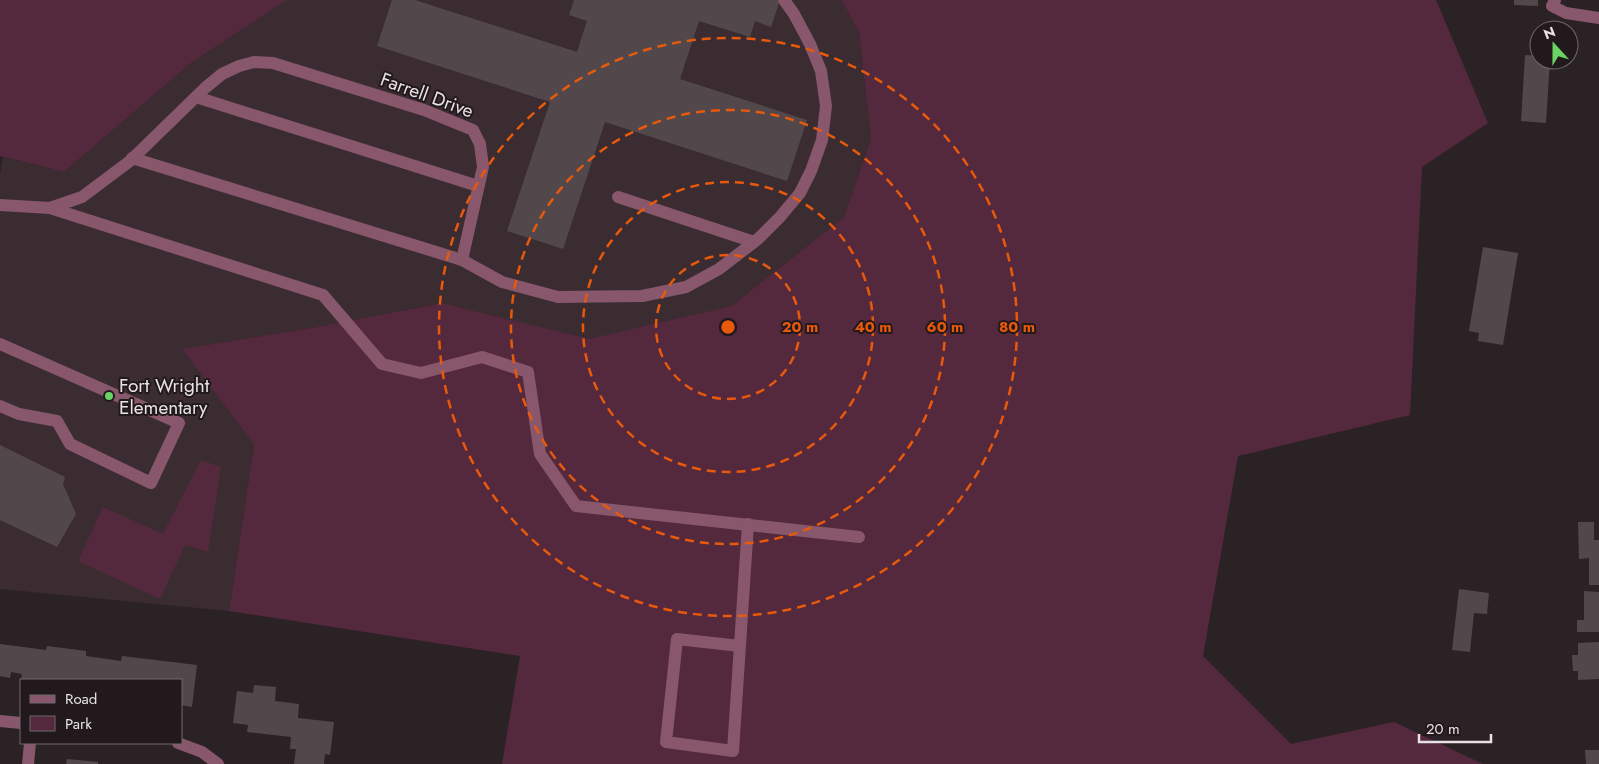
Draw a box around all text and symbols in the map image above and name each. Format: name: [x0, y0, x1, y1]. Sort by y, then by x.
north arrow: [1529, 20, 1579, 70]
text: N: [1541, 22, 1558, 44]
street label: Farrell Drive: [377, 66, 478, 124]
text: 20 m: [782, 316, 818, 338]
text: 40 m: [854, 316, 892, 338]
text: 60 m: [927, 316, 963, 338]
text: 80 m: [999, 316, 1035, 338]
centre of rings: [719, 318, 737, 336]
place label: Fort Wright Elementary: [119, 372, 210, 421]
marker: Fort Wright Elementary: [103, 390, 115, 402]
legend: [20, 679, 182, 744]
text: Road: [65, 688, 97, 710]
scale bar: [1419, 712, 1492, 744]
text: Park: [65, 713, 92, 735]
text: 20 m: [1426, 718, 1460, 740]

